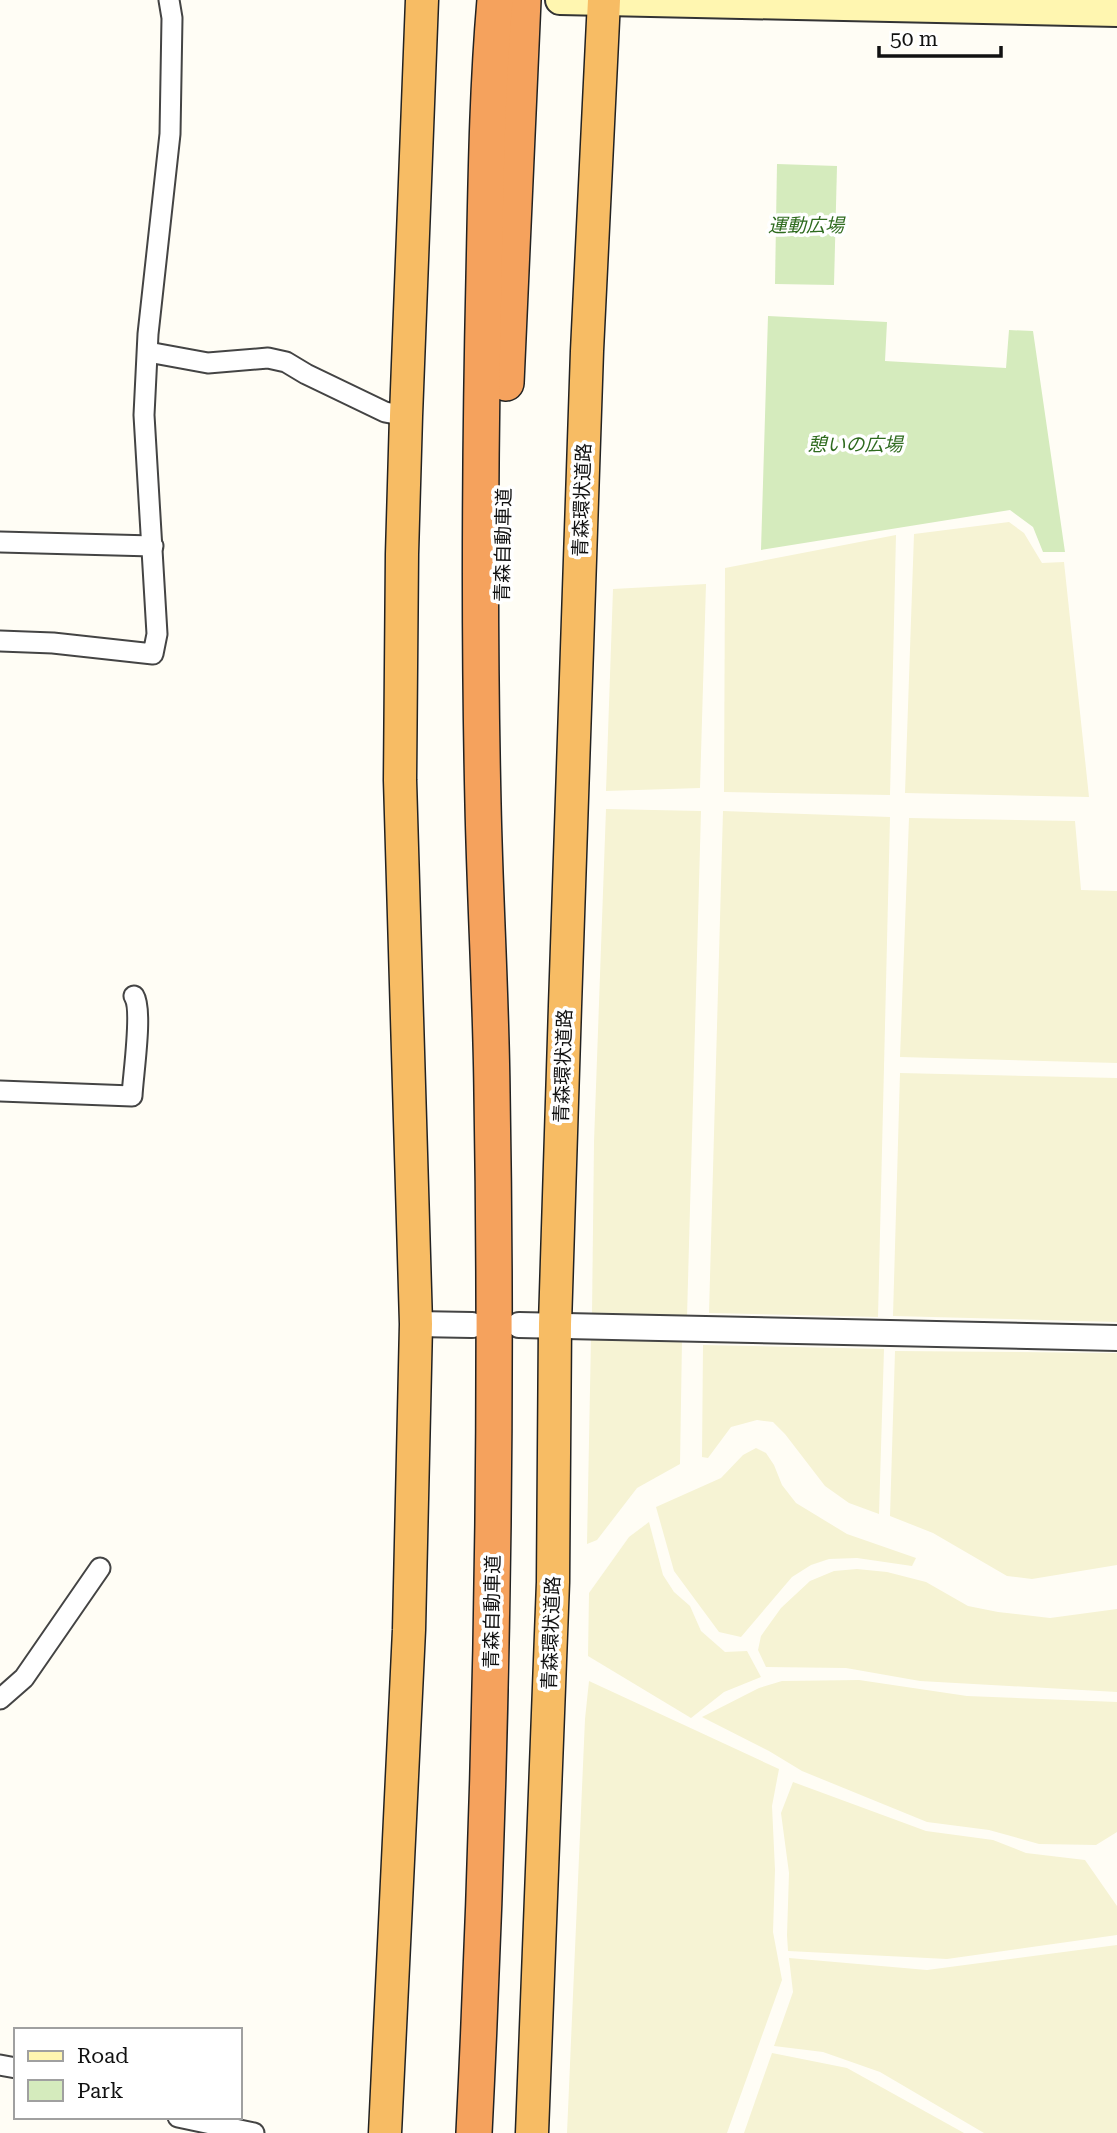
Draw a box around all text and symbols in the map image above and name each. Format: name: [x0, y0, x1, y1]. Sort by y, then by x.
scale bar: [879, 14, 1002, 58]
text: 50 m: [890, 27, 938, 51]
park label: 運動広場: [768, 214, 846, 237]
park label: 憩いの広場: [807, 433, 904, 456]
street label: 青森環状道路: [569, 443, 595, 557]
street label: 青森自動車道: [491, 488, 515, 602]
street label: 青森環状道路: [550, 1009, 576, 1123]
street label: 青森自動車道: [480, 1555, 504, 1669]
street label: 青森環状道路: [538, 1576, 564, 1690]
legend: [14, 2028, 242, 2119]
text: Road: [77, 2044, 129, 2068]
text: Park: [77, 2079, 123, 2103]

